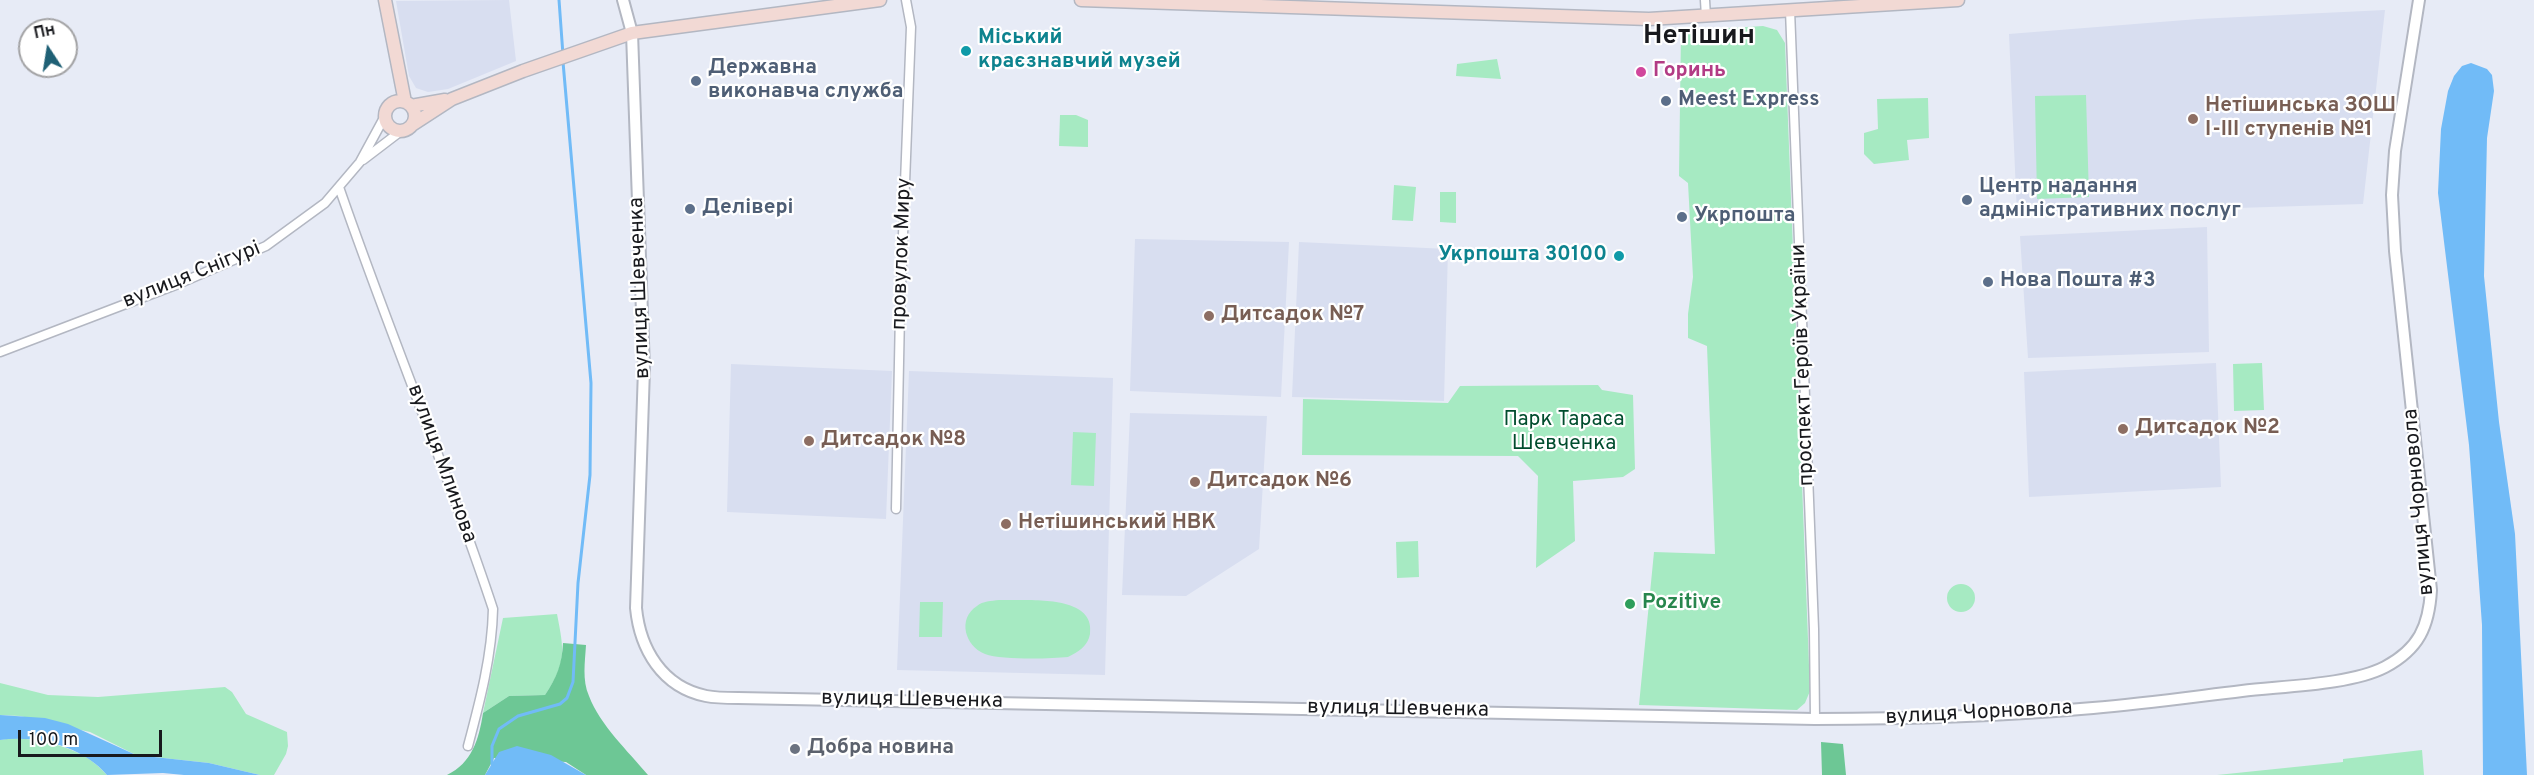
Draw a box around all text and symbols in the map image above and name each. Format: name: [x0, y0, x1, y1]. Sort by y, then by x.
north arrow: [18, 18, 78, 78]
text: Пн: [32, 20, 57, 44]
district label: Нетішин: [1643, 22, 1755, 54]
place label: Міський краєзнавчий музей: [978, 26, 1181, 76]
marker: Міський краєзнавчий музей: [959, 44, 973, 58]
place label: Державна виконавча служба: [708, 56, 903, 106]
place label: Горинь: [1653, 59, 1726, 85]
marker: Горинь: [1634, 65, 1648, 79]
marker: Державна виконавча служба: [689, 74, 703, 88]
place label: Meest Express: [1678, 88, 1820, 114]
marker: Meest Express: [1659, 94, 1673, 108]
place label: Нетішинська ЗОШ І-ІІІ ступенів №1: [2205, 94, 2396, 144]
marker: Нетішинська ЗОШ І-ІІІ ступенів №1: [2186, 112, 2200, 126]
place label: Центр надання адміністративних послуг: [1979, 175, 2241, 225]
street label: провулок Миру: [888, 177, 918, 331]
marker: Центр надання адміністративних послуг: [1960, 193, 1974, 207]
place label: Делівері: [702, 196, 793, 222]
street label: вулиця Шевченка: [625, 197, 657, 379]
marker: Делівері: [683, 202, 697, 216]
place label: Укрпошта: [1694, 204, 1795, 230]
marker: Укрпошта: [1675, 210, 1689, 224]
street label: вулиця Снігурі: [119, 237, 265, 315]
place label: Укрпошта 30100: [1438, 243, 1607, 269]
street label: проспект Героїв України: [1787, 243, 1821, 487]
marker: Укрпошта 30100: [1612, 249, 1626, 263]
place label: Нова Пошта #3: [2000, 269, 2156, 295]
marker: Нова Пошта #3: [1981, 275, 1995, 289]
place label: Дитсадок №7: [1221, 303, 1364, 329]
marker: Дитсадок №7: [1202, 309, 1216, 323]
street label: вулиця Млинова: [401, 381, 481, 547]
park label: Парк Тараса Шевченка: [1504, 408, 1624, 458]
street label: вулиця Чорновола: [2399, 408, 2441, 596]
place label: Дитсадок №2: [2135, 416, 2280, 442]
marker: Дитсадок №2: [2116, 422, 2130, 436]
place label: Дитсадок №8: [821, 428, 966, 454]
marker: Дитсадок №8: [802, 434, 816, 448]
place label: Дитсадок №6: [1207, 469, 1352, 495]
marker: Дитсадок №6: [1188, 475, 1202, 489]
place label: Нетішинський НВК: [1018, 511, 1216, 537]
marker: Нетішинський НВК: [999, 517, 1013, 531]
place label: Pozitive: [1642, 591, 1721, 617]
marker: Pozitive: [1623, 597, 1637, 611]
street label: вулиця Шевченка: [821, 687, 1003, 715]
street label: вулиця Шевченка: [1307, 696, 1489, 724]
street label: вулиця Чорновола: [1885, 697, 2073, 731]
scale bar: [21, 718, 165, 756]
text: 100 m: [29, 729, 78, 752]
place label: Добра новина: [807, 736, 954, 762]
marker: Добра новина: [788, 742, 802, 756]

